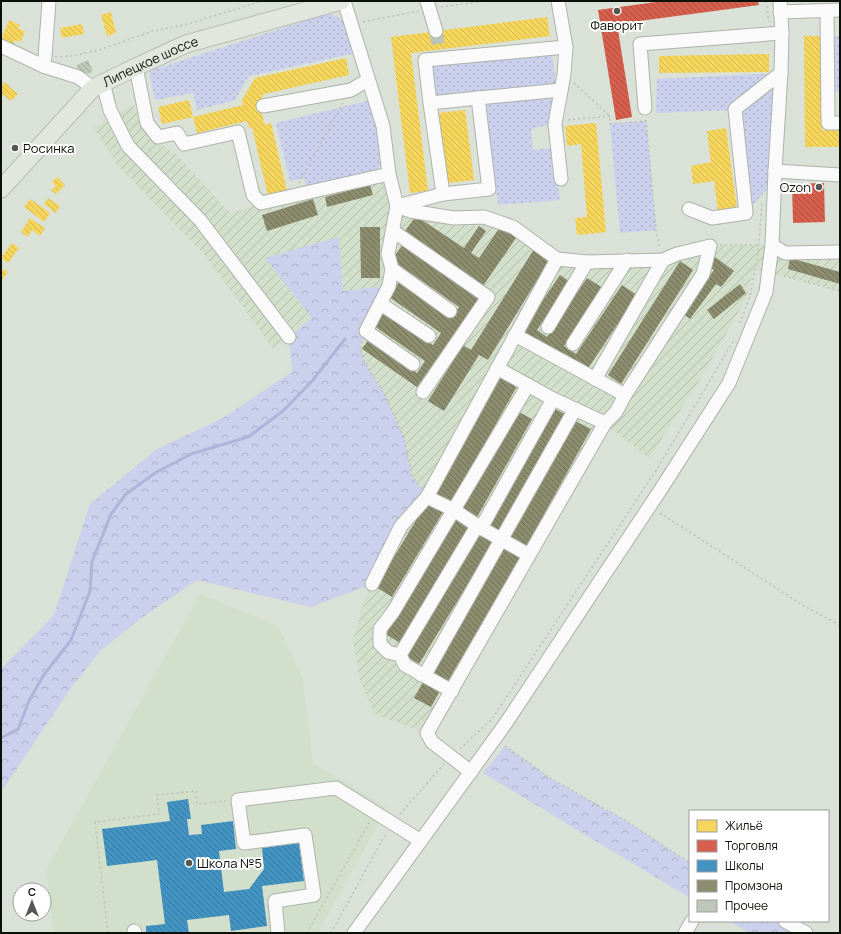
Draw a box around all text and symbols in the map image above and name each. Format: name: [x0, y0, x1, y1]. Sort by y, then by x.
marker: Фаворит: [612, 6, 622, 16]
place label: Фаворит: [591, 16, 644, 34]
street label: Липецкое шоссе: [100, 32, 200, 91]
place label: Росинка: [23, 139, 75, 157]
marker: Росинка: [10, 143, 20, 153]
place label: Ozon: [780, 178, 811, 196]
marker: Ozon: [814, 182, 824, 192]
legend: [689, 810, 829, 922]
text: Жильё: [725, 817, 763, 834]
text: Торговля: [725, 837, 778, 854]
place label: Школа №5: [197, 854, 262, 872]
text: Школы: [725, 857, 764, 874]
marker: Школа №5: [184, 858, 194, 868]
text: Промзона: [725, 877, 783, 894]
north arrow: [12, 882, 52, 922]
text: С: [28, 884, 36, 899]
text: Прочее: [725, 897, 768, 914]

